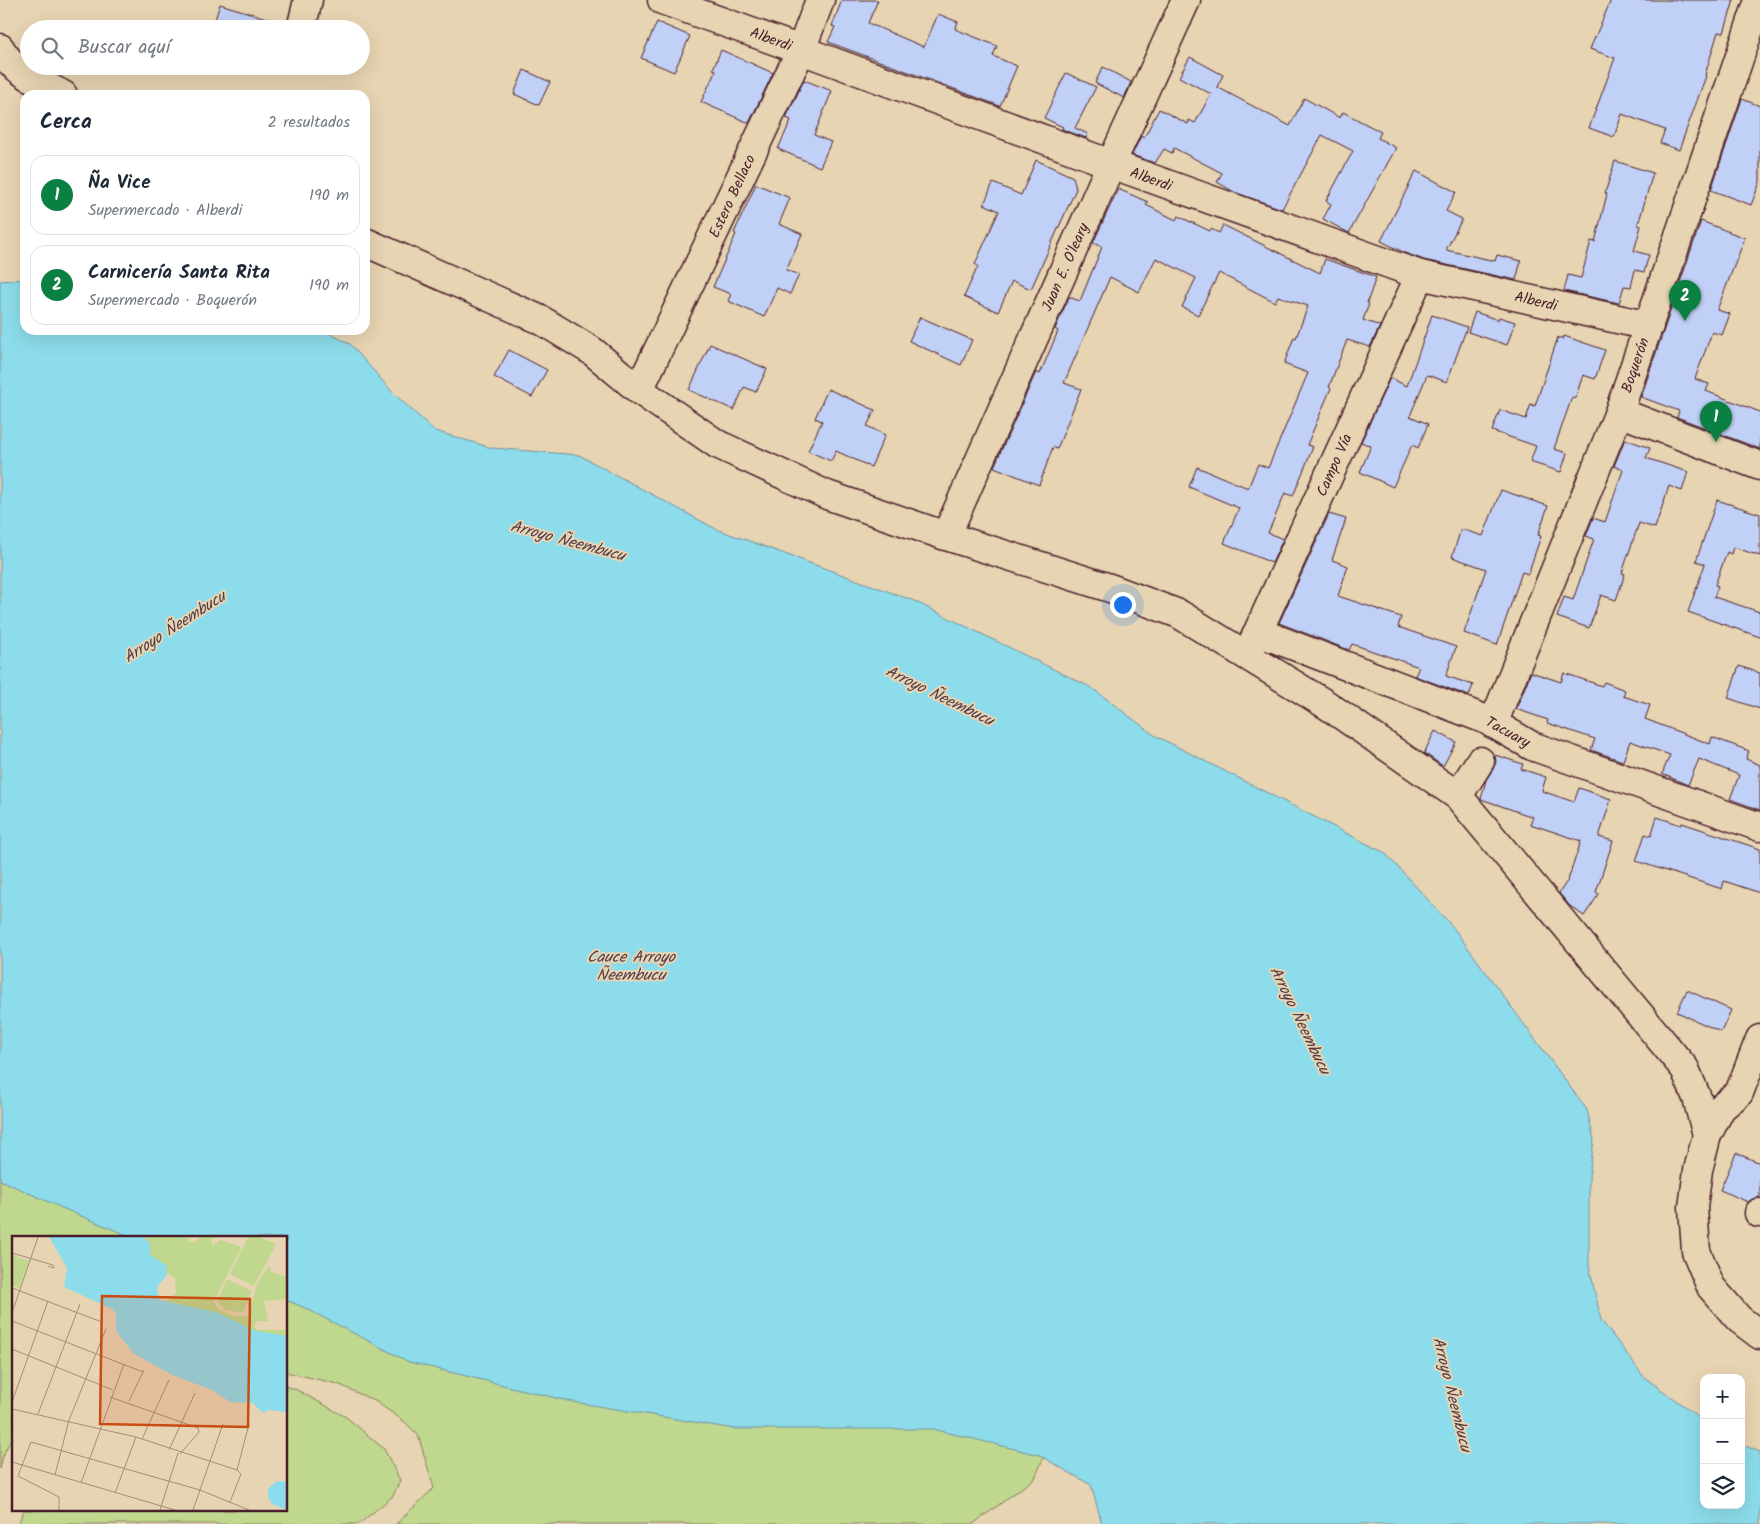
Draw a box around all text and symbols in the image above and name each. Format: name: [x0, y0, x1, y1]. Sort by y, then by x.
search box: [20, 20, 370, 75]
street label: Alberdi: [746, 21, 797, 59]
text: Buscar aquí: [78, 33, 170, 63]
icon: search: [38, 34, 66, 62]
text: Cerca: [40, 106, 92, 139]
text: 2 resultados: [268, 110, 350, 135]
street label: Estero Bellaco: [703, 151, 763, 242]
street label: Alberdi: [1126, 161, 1177, 199]
text: Ña Vice: [88, 168, 151, 198]
text: 1: [55, 183, 59, 208]
text: 190 m: [309, 183, 349, 208]
text: Supermercado · Alberdi: [88, 198, 242, 223]
street label: Juan E. O'leary: [1036, 219, 1096, 315]
text: Carnicería Santa Rita: [88, 258, 270, 288]
text: 2: [52, 273, 62, 298]
text: 190 m: [309, 273, 349, 298]
pin: 2: [1669, 280, 1701, 321]
street label: Alberdi: [1512, 285, 1561, 319]
text: Supermercado · Boquerón: [88, 288, 257, 313]
street label: Boquerón: [1615, 334, 1657, 396]
pin: 1: [1700, 401, 1732, 442]
street label: Campo Vía: [1310, 430, 1359, 501]
water label: Arroyo Ñeembucu: [508, 514, 630, 569]
water label: Arroyo Ñeembucu: [119, 583, 233, 670]
your location: [1110, 592, 1136, 618]
water label: Arroyo Ñeembucu: [881, 659, 1000, 734]
street label: Tacuary: [1481, 711, 1535, 755]
water label: Cauce Arroyo Ñeembucu: [587, 945, 677, 988]
water label: Arroyo Ñeembucu: [1263, 962, 1338, 1081]
inset map: [12, 1236, 288, 1512]
water label: Arroyo Ñeembucu: [1425, 1334, 1478, 1457]
map controls: [1700, 1374, 1745, 1509]
button: +: [1700, 1374, 1745, 1419]
button: −: [1700, 1419, 1745, 1464]
button: layers: [1700, 1464, 1745, 1509]

